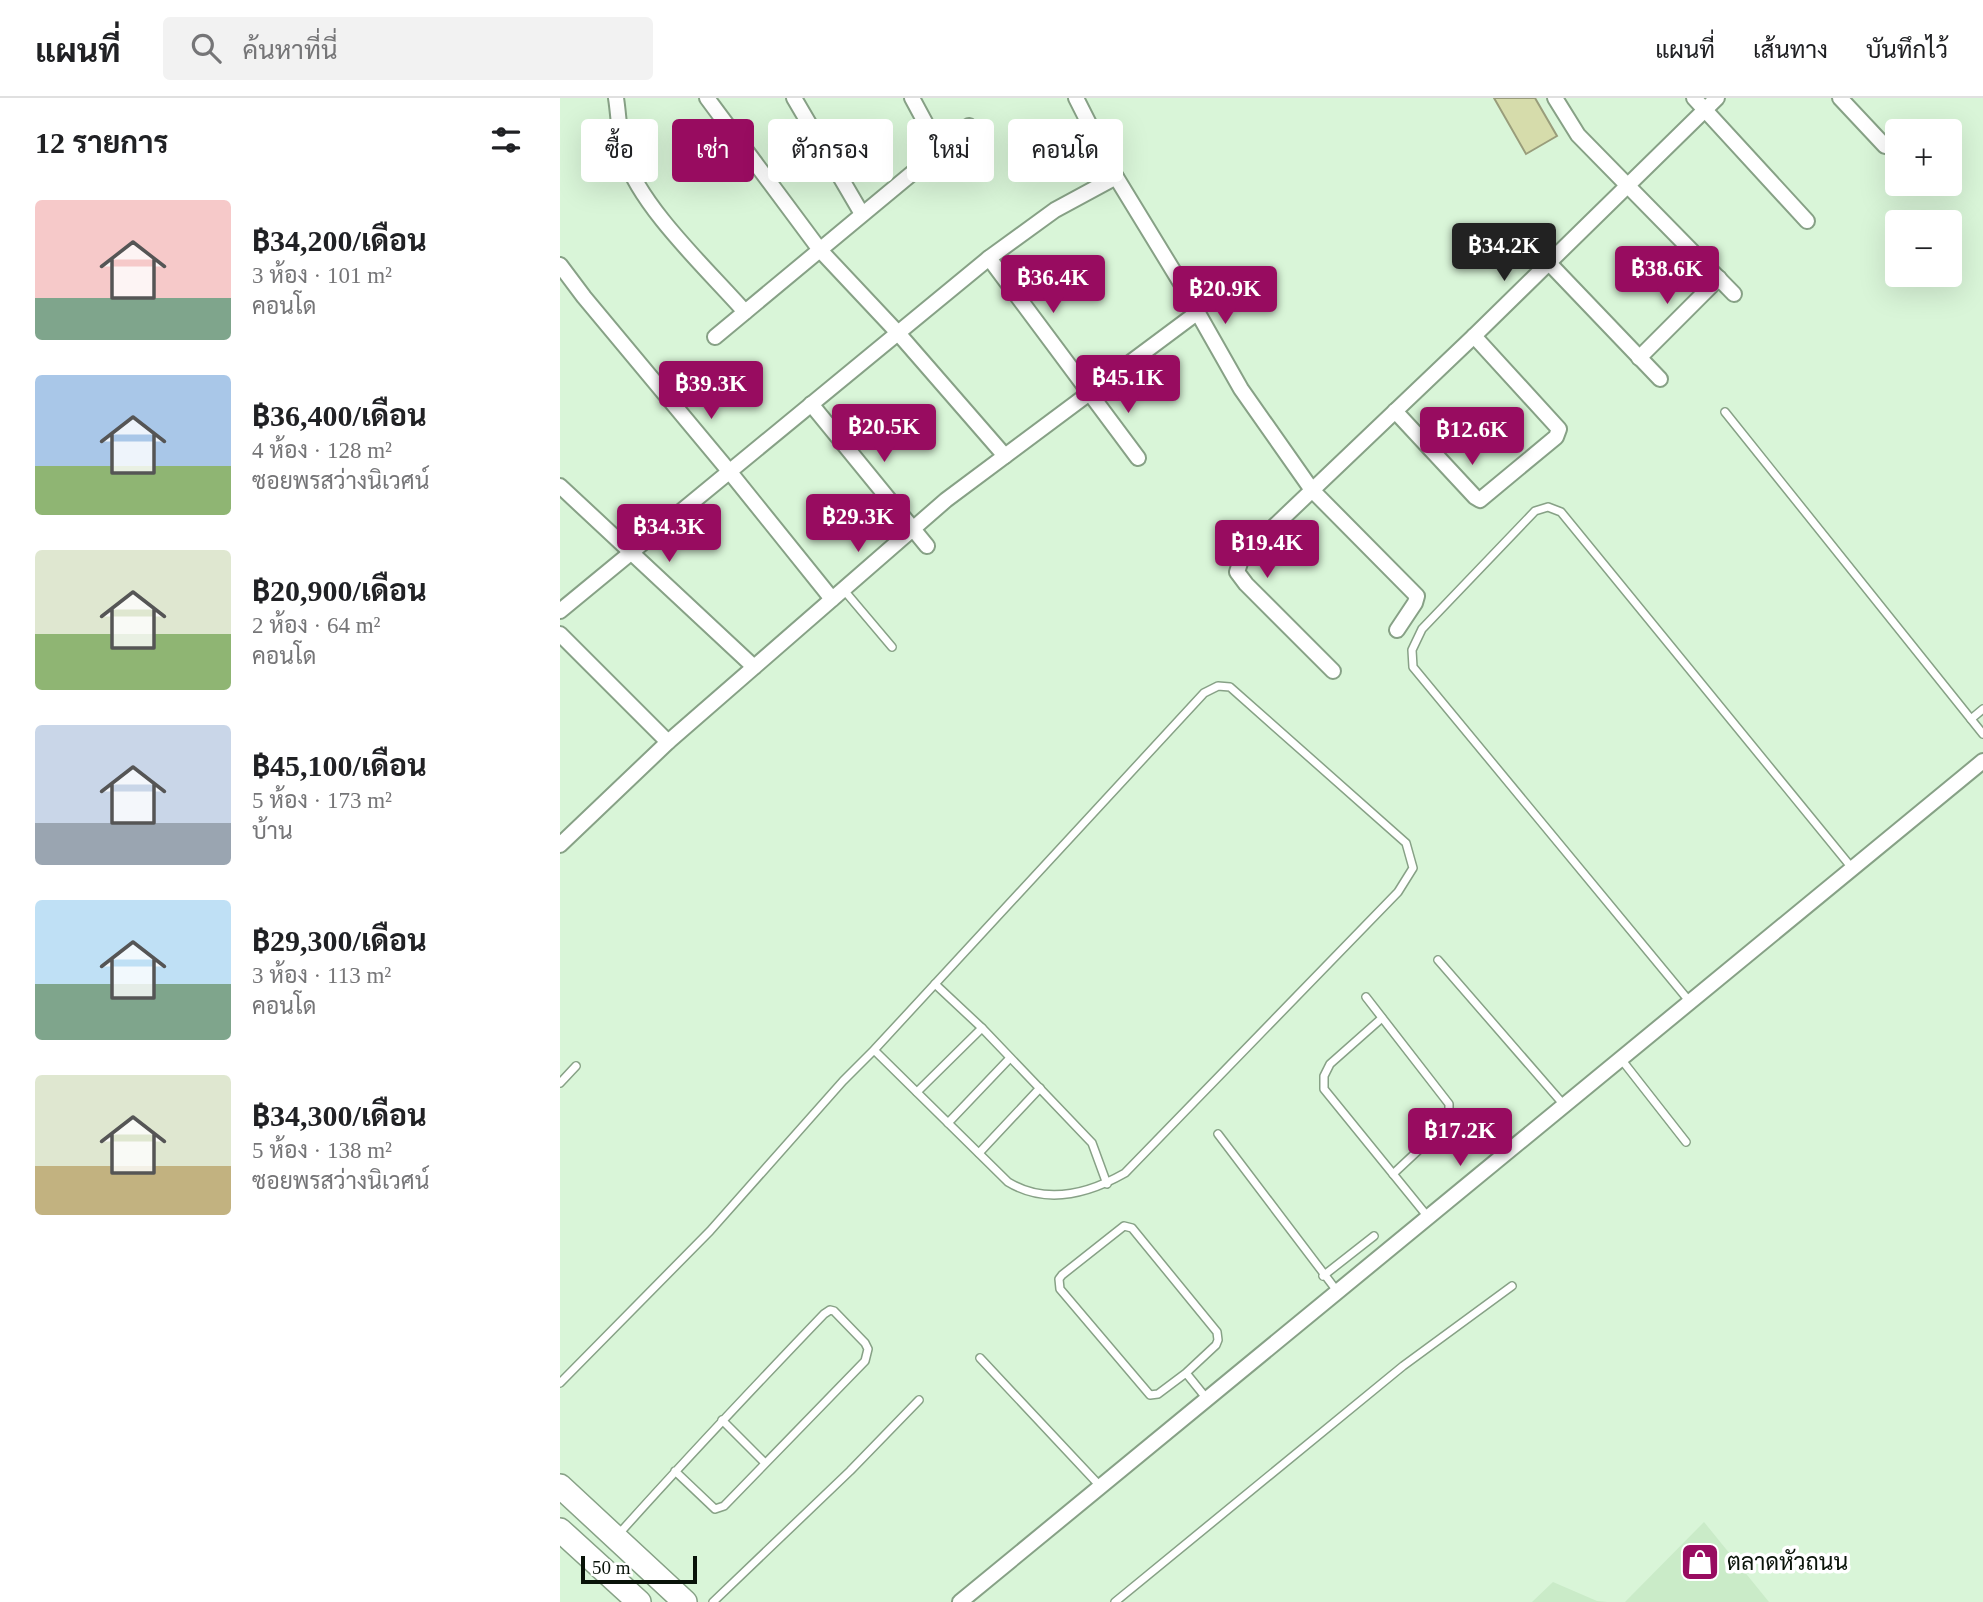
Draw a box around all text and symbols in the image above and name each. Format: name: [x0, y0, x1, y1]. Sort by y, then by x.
search box: [163, 17, 653, 80]
icon: search: [187, 29, 225, 67]
text: แผนที่: [35, 33, 121, 69]
text: ค้นหาที่นี่: [243, 36, 338, 65]
text: แผนที่: [1655, 37, 1715, 63]
text: เส้นทาง: [1753, 37, 1828, 63]
text: บันทึกไว้: [1866, 37, 1948, 63]
chip: ซื้อ: [581, 119, 658, 182]
chip: เช่า: [672, 119, 754, 182]
chip: ตัวกรอง: [768, 119, 893, 182]
chip: ใหม่: [907, 119, 994, 182]
chip: คอนโด: [1008, 119, 1123, 182]
map controls: [1885, 119, 1962, 287]
button: +: [1885, 119, 1962, 196]
icon: filters: [487, 121, 525, 159]
text: 12 รายการ: [35, 126, 169, 159]
button: −: [1885, 210, 1962, 287]
pin: ฿34.2K: [1447, 223, 1561, 283]
text: ฿34,200/เดือน: [252, 224, 427, 257]
icon: home: [91, 228, 175, 312]
text: ฿34.2K: [1468, 233, 1540, 258]
pin: ฿38.6K: [1610, 246, 1724, 306]
pin: ฿36.4K: [996, 256, 1110, 315]
text: ฿38.6K: [1631, 256, 1703, 281]
text: 3 ห้อง · 101 m²: [252, 263, 392, 288]
text: ฿36.4K: [1017, 265, 1089, 290]
pin: ฿20.9K: [1168, 266, 1282, 326]
text: ฿20.9K: [1189, 276, 1261, 301]
text: คอนโด: [252, 294, 316, 319]
pin: ฿45.1K: [1071, 356, 1185, 415]
pin: ฿39.3K: [654, 362, 768, 421]
text: ฿45.1K: [1092, 365, 1164, 390]
text: ฿39.3K: [675, 371, 747, 396]
text: ฿36,400/เดือน: [252, 399, 427, 432]
icon: home: [91, 403, 175, 487]
pin: ฿20.5K: [827, 404, 941, 464]
pin: ฿12.6K: [1415, 408, 1529, 467]
text: ฿20.5K: [848, 414, 920, 439]
text: ฿12.6K: [1436, 417, 1508, 442]
text: 4 ห้อง · 128 m²: [252, 438, 392, 463]
text: ซอยพรสว่างนิเวศน์: [252, 469, 429, 494]
pin: ฿29.3K: [801, 494, 915, 554]
pin: ฿34.3K: [612, 504, 726, 564]
text: ฿29.3K: [822, 504, 894, 529]
text: ฿34.3K: [633, 514, 705, 539]
pin: ฿19.4K: [1210, 520, 1324, 580]
text: ฿19.4K: [1231, 530, 1303, 555]
text: ฿20,900/เดือน: [252, 574, 427, 607]
icon: home: [91, 578, 175, 662]
text: 2 ห้อง · 64 m²: [252, 613, 381, 638]
text: คอนโด: [252, 644, 316, 669]
text: ฿45,100/เดือน: [252, 749, 427, 782]
icon: home: [91, 753, 175, 837]
text: 5 ห้อง · 173 m²: [252, 788, 392, 813]
text: บ้าน: [252, 819, 293, 844]
text: ฿29,300/เดือน: [252, 924, 427, 957]
icon: home: [91, 928, 175, 1012]
text: 3 ห้อง · 113 m²: [252, 963, 391, 988]
text: คอนโด: [252, 994, 316, 1019]
text: ฿34,300/เดือน: [252, 1099, 427, 1132]
icon: home: [91, 1103, 175, 1187]
pin: ฿17.2K: [1403, 1108, 1517, 1168]
text: ฿17.2K: [1424, 1118, 1496, 1143]
text: 5 ห้อง · 138 m²: [252, 1138, 392, 1163]
text: ซอยพรสว่างนิเวศน์: [252, 1169, 429, 1194]
shop icon: ตลาดหัวถนน: [1679, 1541, 1721, 1583]
place label: ตลาดหัวถนน: [1727, 1548, 1848, 1575]
scale bar: [581, 1553, 696, 1585]
text: 50 m: [592, 1557, 631, 1578]

